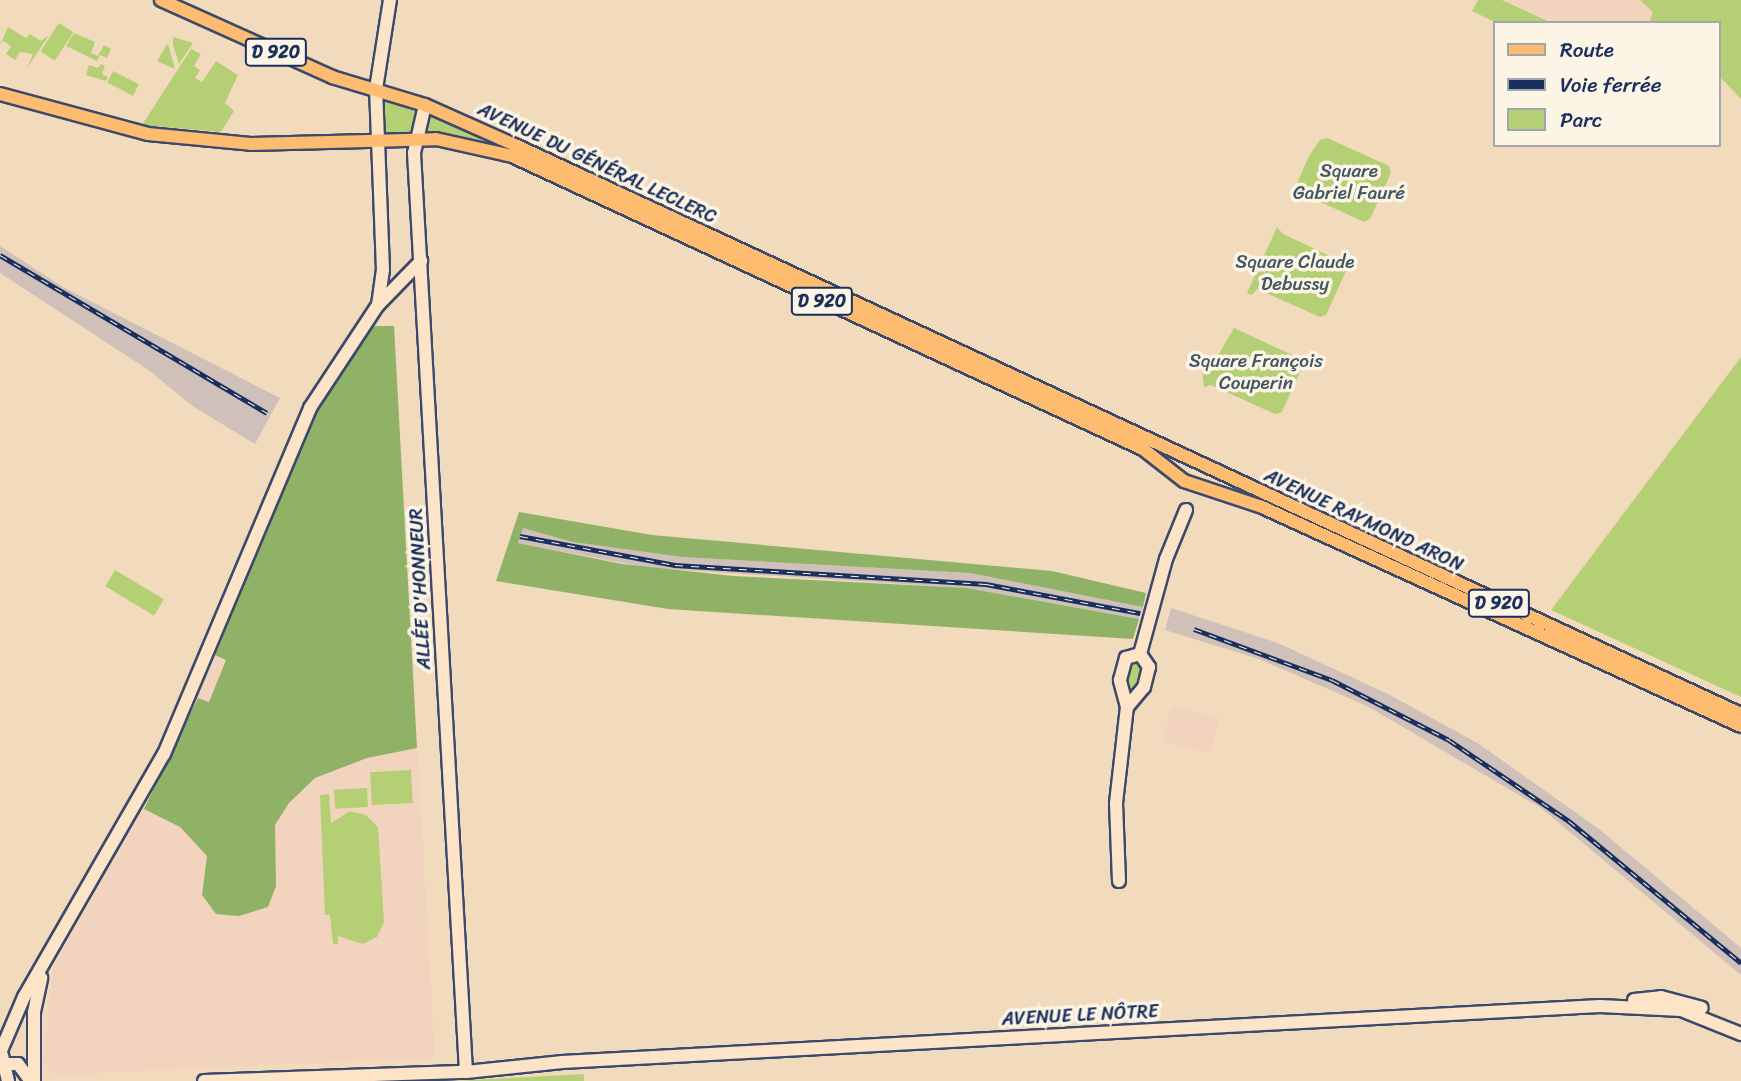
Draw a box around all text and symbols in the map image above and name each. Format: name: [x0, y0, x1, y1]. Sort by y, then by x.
legend: [1492, 21, 1720, 147]
text: Route: [1560, 31, 1614, 69]
road number: D 920: [244, 38, 308, 66]
text: Voie ferrée: [1560, 66, 1662, 104]
street label: AVENUE DU GÉNÉRAL LECLERC: [474, 97, 720, 229]
text: Parc: [1560, 101, 1602, 139]
park label: Square Gabriel Fauré: [1293, 160, 1405, 204]
park label: Square Claude Debussy: [1236, 251, 1354, 295]
road number: D 920: [790, 286, 854, 316]
park label: Square François Couperin: [1190, 350, 1322, 394]
street label: AVENUE RAYMOND ARON: [1261, 464, 1467, 576]
street label: ALLÉE D'HONNEUR: [404, 508, 436, 670]
road number: D 920: [1468, 588, 1530, 618]
street label: AVENUE LE NÔTRE: [1001, 1000, 1159, 1030]

